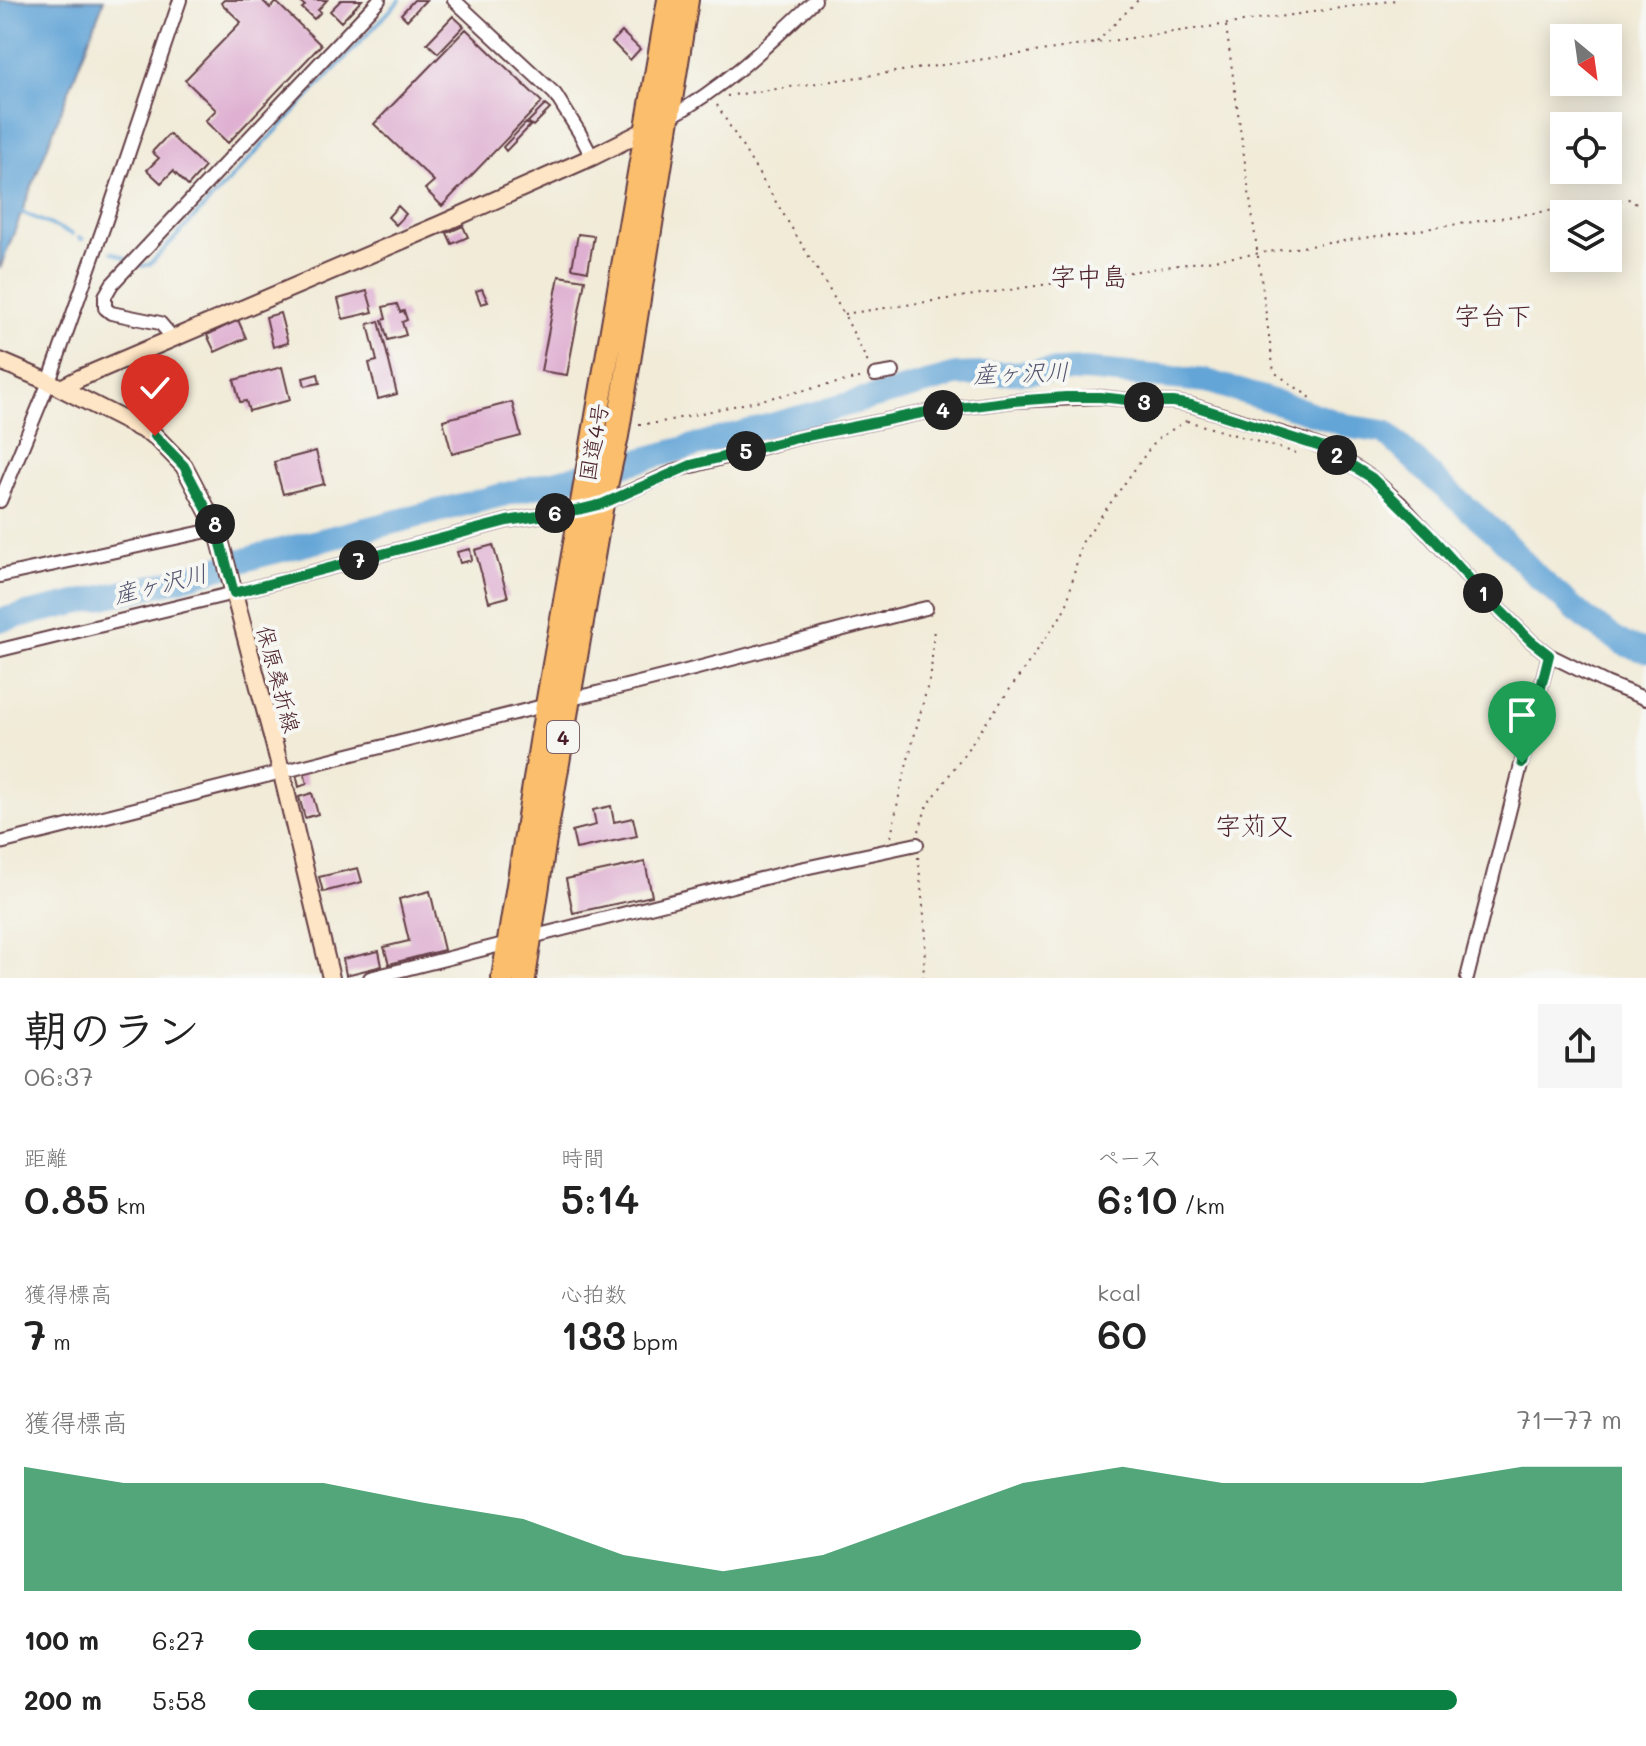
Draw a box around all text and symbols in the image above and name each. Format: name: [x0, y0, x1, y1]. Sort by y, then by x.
north arrow: [1550, 24, 1622, 96]
map controls: [1550, 24, 1622, 272]
button: locate: [1550, 112, 1622, 184]
button: layers: [1550, 200, 1622, 272]
district label: 字中島: [1050, 259, 1128, 293]
district label: 字台下: [1454, 298, 1532, 332]
pin: [121, 354, 189, 436]
water label: 産ヶ沢川: [972, 355, 1070, 389]
icon: check: [133, 366, 177, 410]
pin: 3: [1124, 382, 1164, 422]
text: 3: [1137, 387, 1151, 416]
pin: 4: [923, 390, 963, 430]
text: 4: [936, 395, 950, 424]
street label: 国道4号: [572, 401, 614, 483]
pin: 5: [726, 431, 766, 471]
pin: 2: [1317, 435, 1357, 475]
text: 5: [740, 436, 752, 465]
text: 2: [1331, 440, 1343, 469]
pin: 6: [535, 493, 575, 533]
text: 6: [548, 498, 562, 527]
pin: 8: [195, 504, 235, 544]
text: 8: [208, 509, 222, 538]
pin: 7: [339, 540, 379, 580]
text: 7: [353, 545, 365, 574]
water label: 産ヶ沢川: [110, 556, 210, 610]
pin: 1: [1463, 573, 1503, 613]
text: 1: [1478, 578, 1488, 607]
street label: 保原桑折線: [251, 622, 307, 736]
pin: [1488, 681, 1556, 763]
icon: arrive: [1500, 693, 1544, 737]
road number: 4: [547, 721, 579, 753]
district label: 字苅又: [1215, 808, 1293, 842]
text: 朝のラン: [24, 1000, 200, 1057]
button: share: [1538, 1004, 1622, 1088]
text: 06:37: [24, 1059, 94, 1093]
text: 距離: [24, 1143, 68, 1172]
text: 時間: [561, 1143, 605, 1172]
text: ペース: [1097, 1143, 1162, 1172]
text: 0.85: [24, 1172, 109, 1224]
text: 5:14: [561, 1172, 639, 1224]
text: 6:10: [1097, 1172, 1177, 1224]
text: km: [109, 1191, 146, 1220]
text: /km: [1177, 1191, 1225, 1220]
text: kcal: [1097, 1278, 1141, 1307]
text: 獲得標高: [24, 1279, 112, 1308]
text: 心拍数: [561, 1279, 627, 1308]
text: 60: [1097, 1307, 1147, 1359]
text: 7: [24, 1308, 46, 1360]
text: 133: [561, 1308, 626, 1360]
text: m: [46, 1327, 71, 1356]
text: bpm: [626, 1327, 678, 1356]
text: 71–77 m: [1517, 1402, 1622, 1436]
text: 獲得標高: [24, 1405, 128, 1439]
text: 100 m: [24, 1623, 99, 1657]
text: 6:27: [152, 1623, 205, 1657]
text: 200 m: [24, 1683, 102, 1717]
text: 5:58: [152, 1683, 206, 1717]

